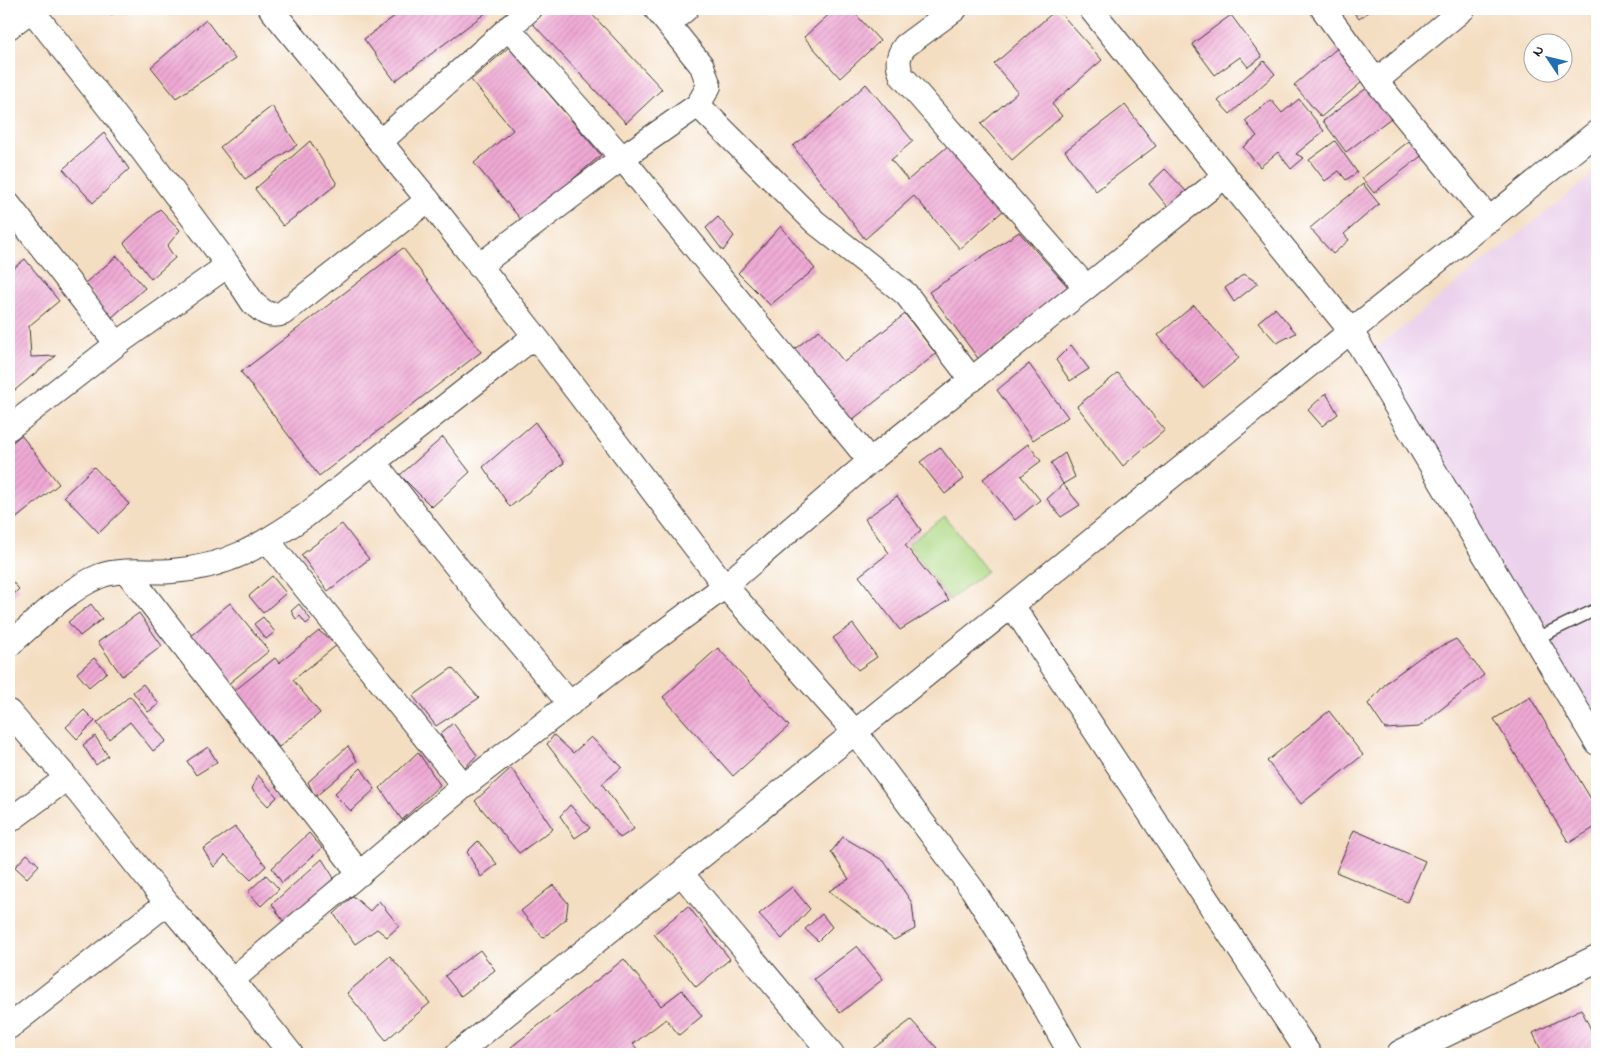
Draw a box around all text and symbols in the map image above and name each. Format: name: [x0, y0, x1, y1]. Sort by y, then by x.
north arrow: [1524, 32, 1574, 82]
text: N: [1527, 42, 1550, 61]

